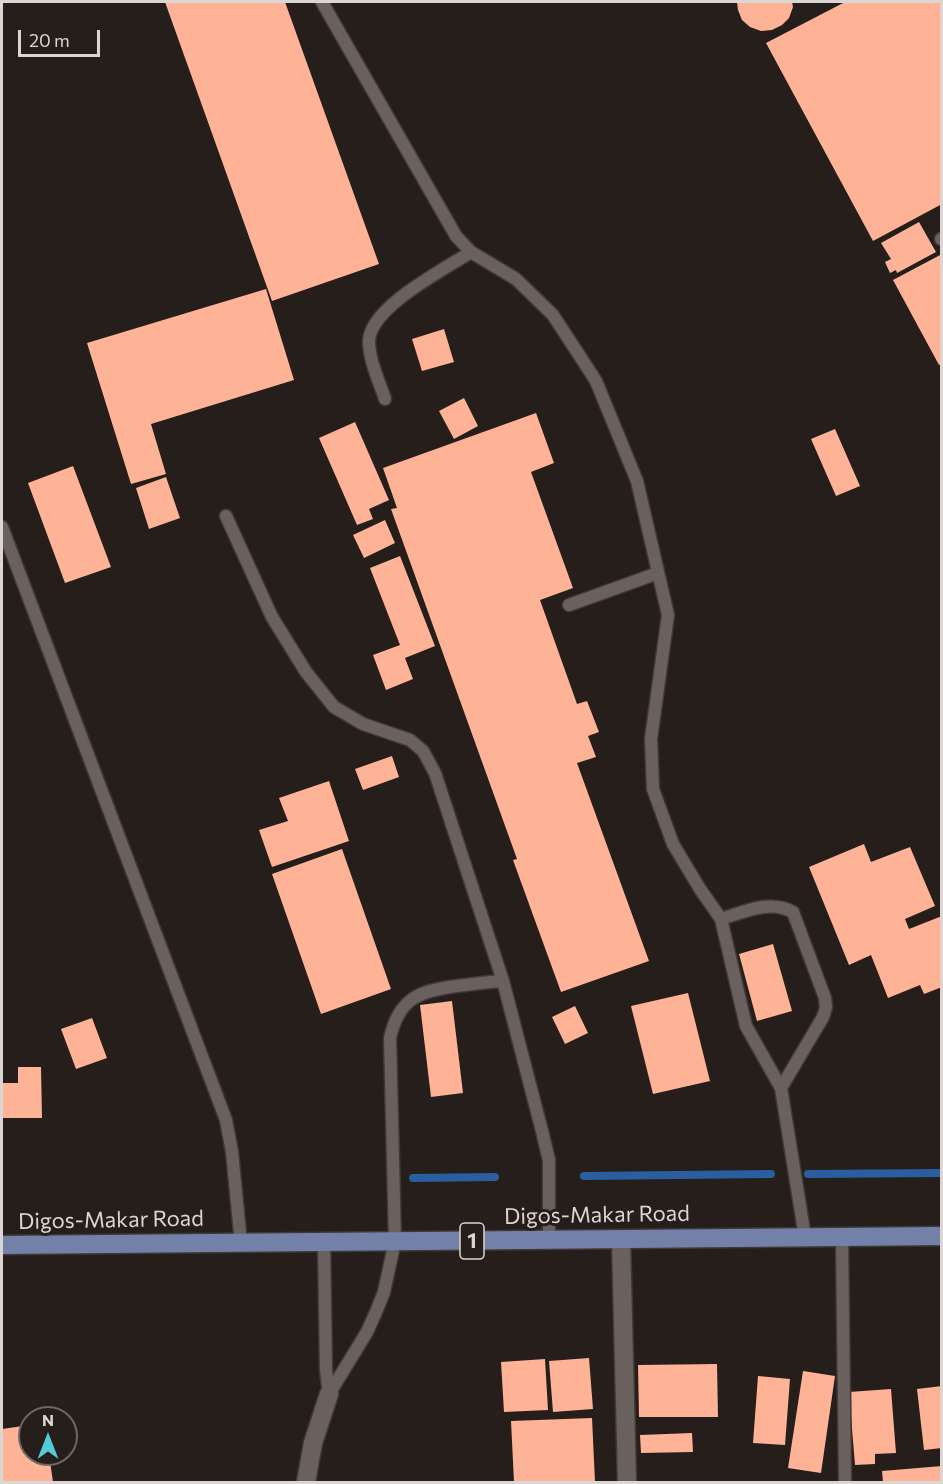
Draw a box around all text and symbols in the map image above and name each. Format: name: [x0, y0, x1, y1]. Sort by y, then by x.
scale bar: [21, 18, 104, 56]
text: 20 m: [29, 29, 70, 51]
street label: Digos-Makar Road: [504, 1200, 690, 1230]
street label: Digos-Makar Road: [18, 1205, 204, 1235]
road number: 1: [460, 1223, 484, 1259]
north arrow: [18, 1406, 78, 1466]
text: N: [42, 1410, 54, 1429]

